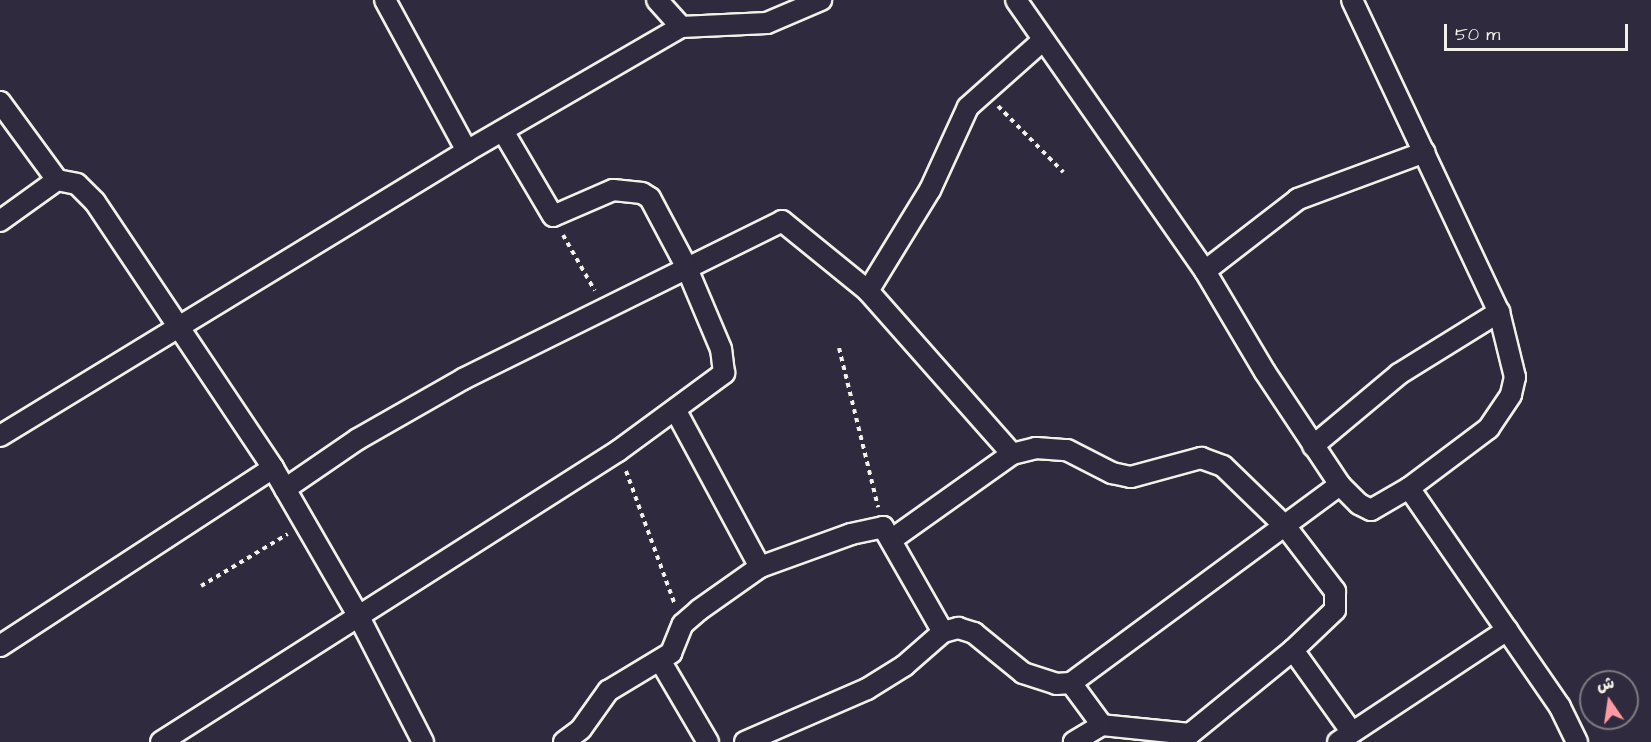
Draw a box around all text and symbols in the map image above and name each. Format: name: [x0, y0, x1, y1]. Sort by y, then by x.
scale bar: [1447, 12, 1632, 50]
text: 50 m: [1455, 22, 1500, 47]
north arrow: [1579, 670, 1639, 730]
text: ش: [1594, 672, 1616, 697]

